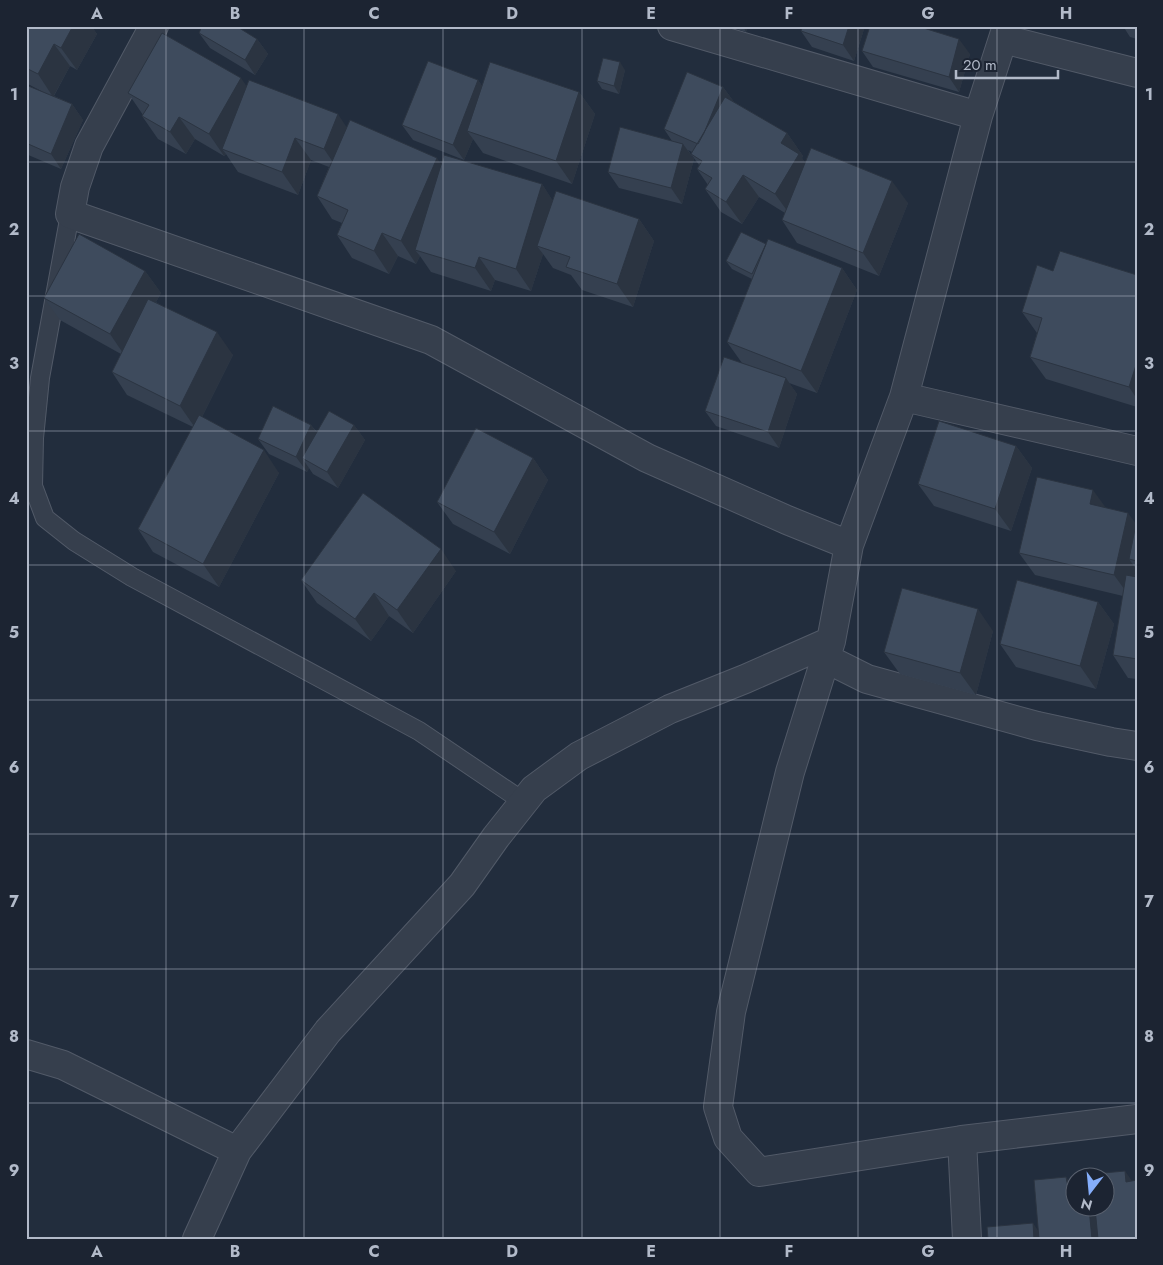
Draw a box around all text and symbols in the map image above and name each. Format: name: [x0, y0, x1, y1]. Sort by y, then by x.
text: A: [90, 2, 103, 25]
text: B: [230, 2, 240, 25]
text: C: [368, 2, 380, 25]
text: D: [506, 2, 518, 25]
text: E: [646, 2, 656, 25]
text: F: [785, 2, 793, 25]
text: G: [921, 2, 935, 25]
text: H: [1060, 2, 1072, 25]
scale bar: [956, 48, 1058, 80]
text: 20 m: [963, 54, 997, 76]
text: 1: [10, 83, 18, 106]
text: 1: [1145, 83, 1153, 106]
text: 2: [9, 218, 19, 241]
text: 2: [1144, 218, 1154, 241]
text: 3: [9, 352, 19, 375]
text: 3: [1144, 352, 1154, 375]
text: 4: [8, 487, 20, 510]
text: 4: [1143, 487, 1155, 510]
text: 5: [9, 621, 19, 644]
text: 5: [1144, 621, 1154, 644]
text: 6: [9, 756, 19, 779]
text: 6: [1144, 756, 1154, 779]
text: 7: [9, 890, 19, 913]
text: 7: [1144, 890, 1154, 913]
text: 8: [9, 1025, 19, 1048]
text: 8: [1144, 1025, 1154, 1048]
text: 9: [9, 1159, 19, 1182]
text: 9: [1144, 1159, 1154, 1182]
north arrow: [1066, 1168, 1116, 1218]
text: N: [1078, 1193, 1095, 1216]
text: A: [90, 1240, 103, 1263]
text: B: [230, 1240, 240, 1263]
text: C: [368, 1240, 380, 1263]
text: D: [506, 1240, 518, 1263]
text: E: [646, 1240, 656, 1263]
text: F: [785, 1240, 793, 1263]
text: G: [921, 1240, 935, 1263]
text: H: [1060, 1240, 1072, 1263]

